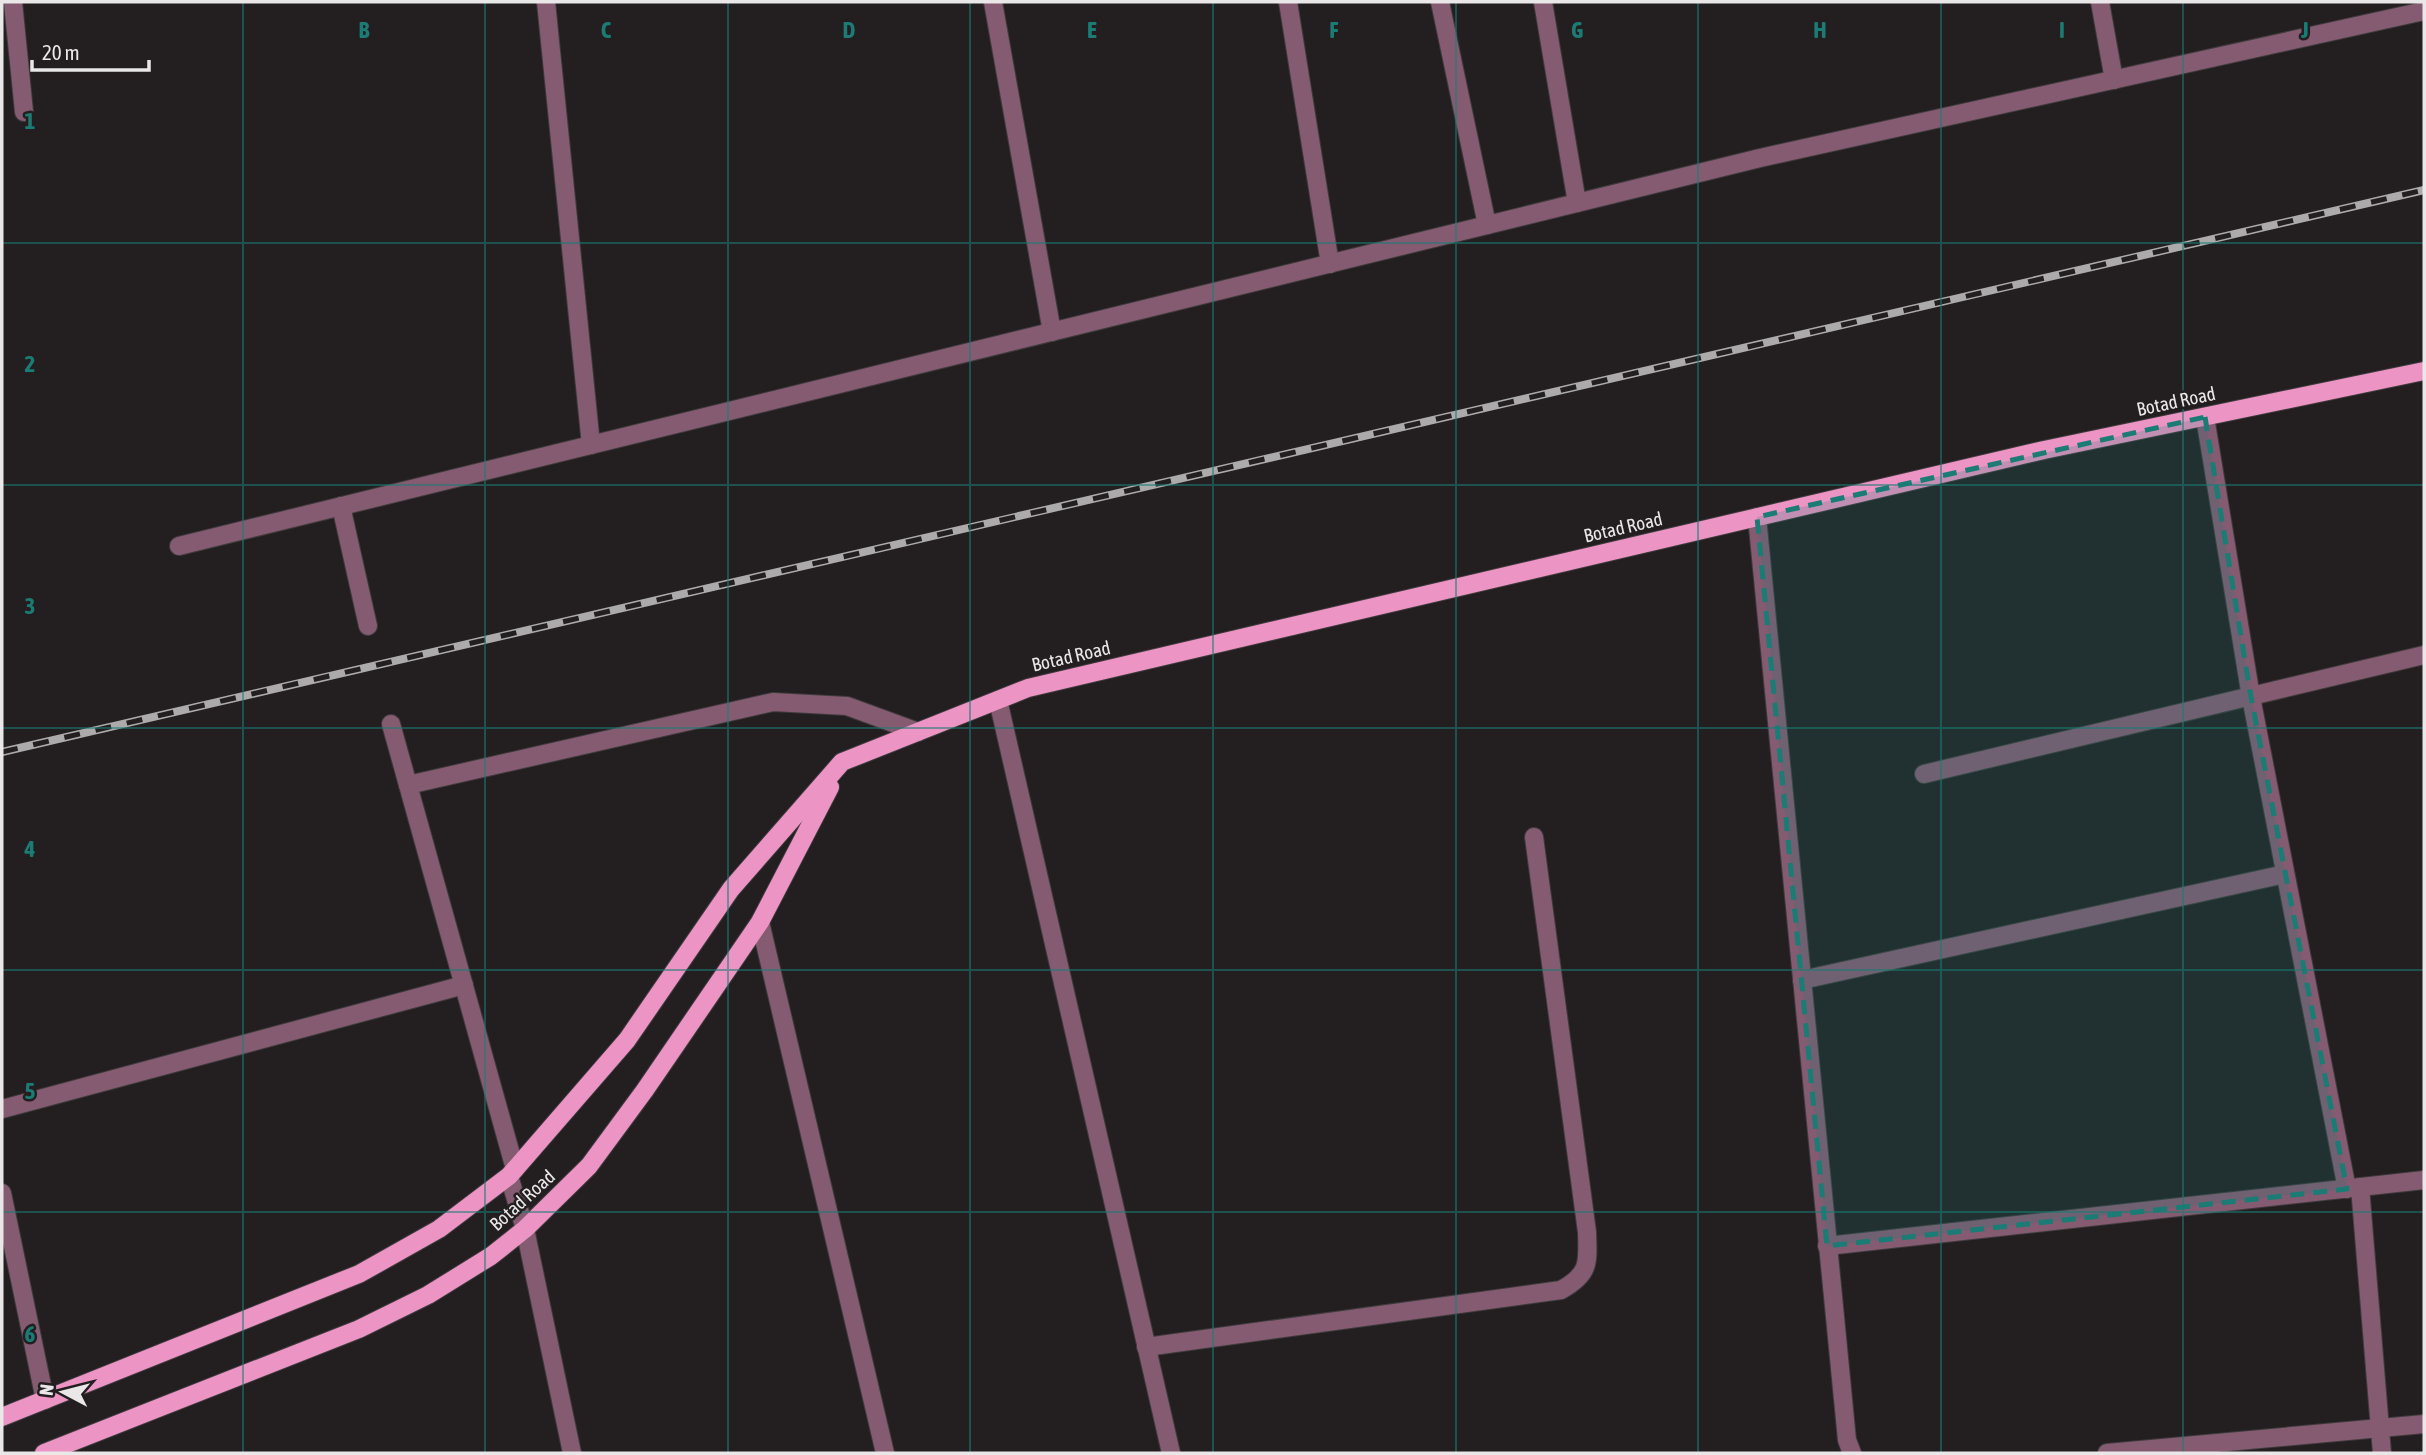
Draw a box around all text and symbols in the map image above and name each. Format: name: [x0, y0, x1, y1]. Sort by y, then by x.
text: B: [359, 17, 370, 43]
text: C: [601, 17, 612, 43]
text: D: [843, 17, 856, 43]
text: E: [1087, 17, 1097, 43]
text: F: [1329, 17, 1339, 43]
text: G: [1571, 17, 1583, 43]
text: H: [1813, 17, 1827, 43]
text: I: [2059, 17, 2065, 43]
text: J: [2300, 17, 2309, 43]
scale bar: [32, 28, 149, 72]
text: 20 m: [42, 40, 80, 64]
text: 1: [25, 108, 36, 134]
text: 2: [25, 351, 35, 377]
street label: Botad Road: [2135, 382, 2217, 420]
street label: Botad Road: [1581, 507, 1665, 547]
text: 3: [25, 593, 35, 619]
street label: Botad Road: [1029, 636, 1113, 676]
text: 4: [24, 836, 36, 862]
text: 5: [25, 1078, 36, 1104]
street label: Botad Road: [485, 1165, 559, 1235]
text: 6: [25, 1321, 36, 1347]
north arrow: [28, 1357, 98, 1427]
text: N: [35, 1383, 58, 1397]

